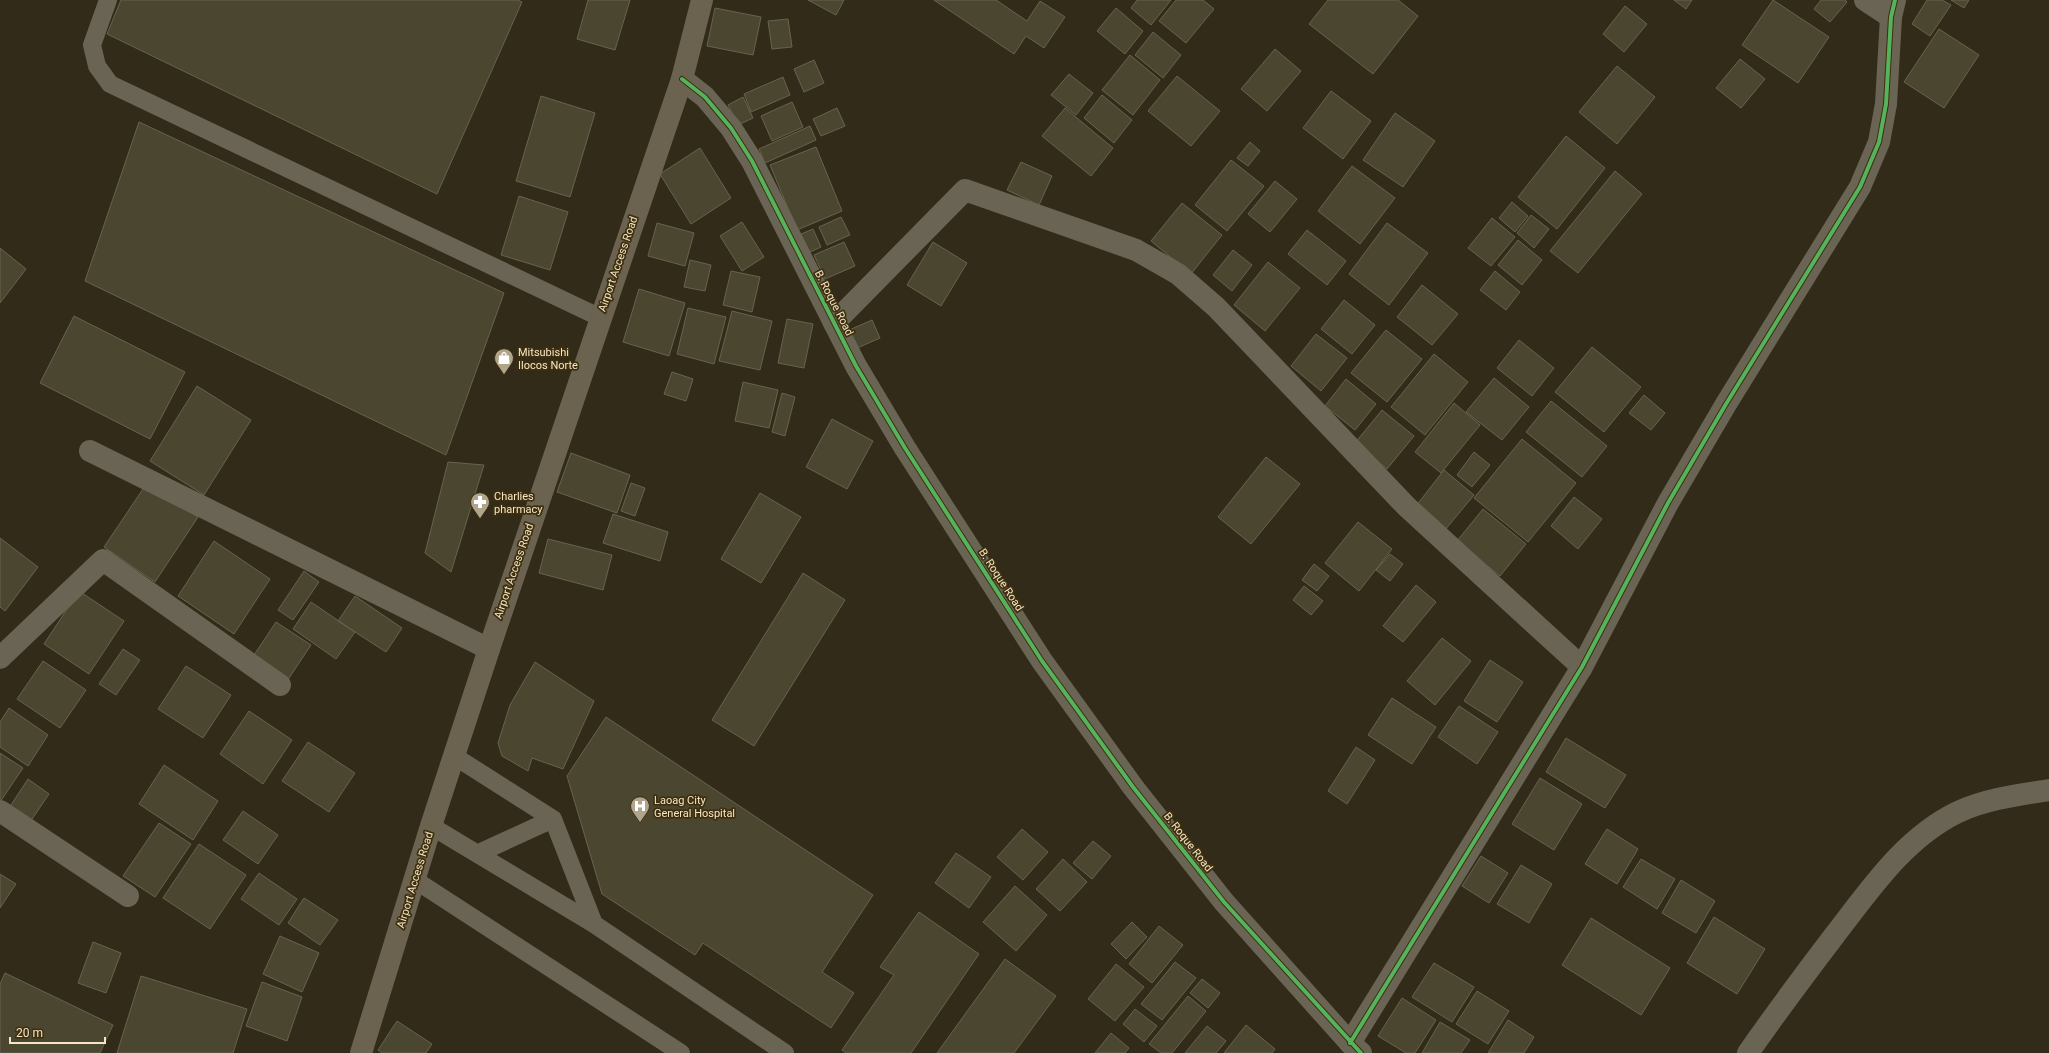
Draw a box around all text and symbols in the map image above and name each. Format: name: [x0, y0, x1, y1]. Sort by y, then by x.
street label: Airport Access Road: [596, 215, 640, 313]
street label: B. Roque Road: [812, 268, 856, 338]
place label: Mitsubishi Ilocos Norte: [518, 346, 578, 372]
shop icon: Mitsubishi Ilocos Norte: [493, 347, 515, 375]
place label: Charlies pharmacy: [494, 490, 543, 516]
pharmacy icon: Charlies pharmacy: [469, 491, 491, 519]
street label: Airport Access Road: [492, 522, 536, 620]
street label: B. Roque Road: [976, 546, 1026, 614]
place label: Laoag City General Hospital: [654, 794, 735, 820]
hospital icon: Laoag City General Hospital: [629, 795, 651, 823]
street label: B. Roque Road: [1161, 810, 1215, 874]
street label: Airport Access Road: [394, 830, 436, 930]
scale bar: [10, 1019, 105, 1045]
text: 20 m: [16, 1026, 43, 1040]

